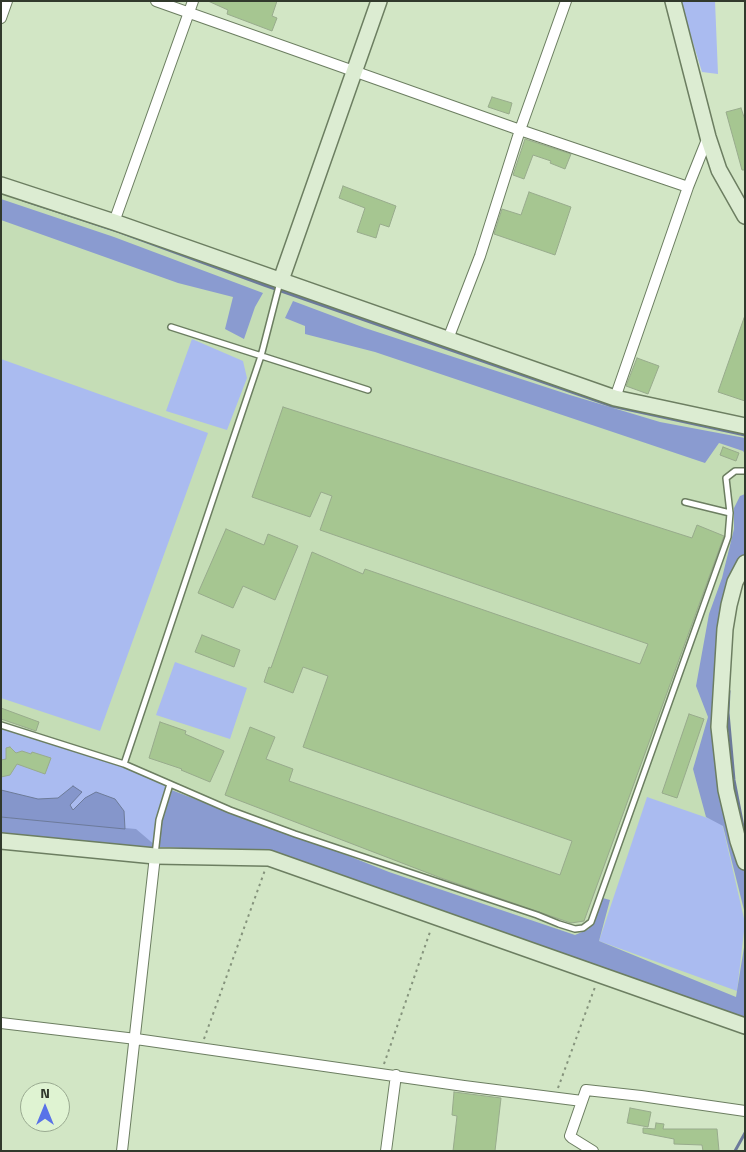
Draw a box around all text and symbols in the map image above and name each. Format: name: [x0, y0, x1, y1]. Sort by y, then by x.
north arrow: [20, 1082, 70, 1132]
text: N: [40, 1082, 50, 1103]

